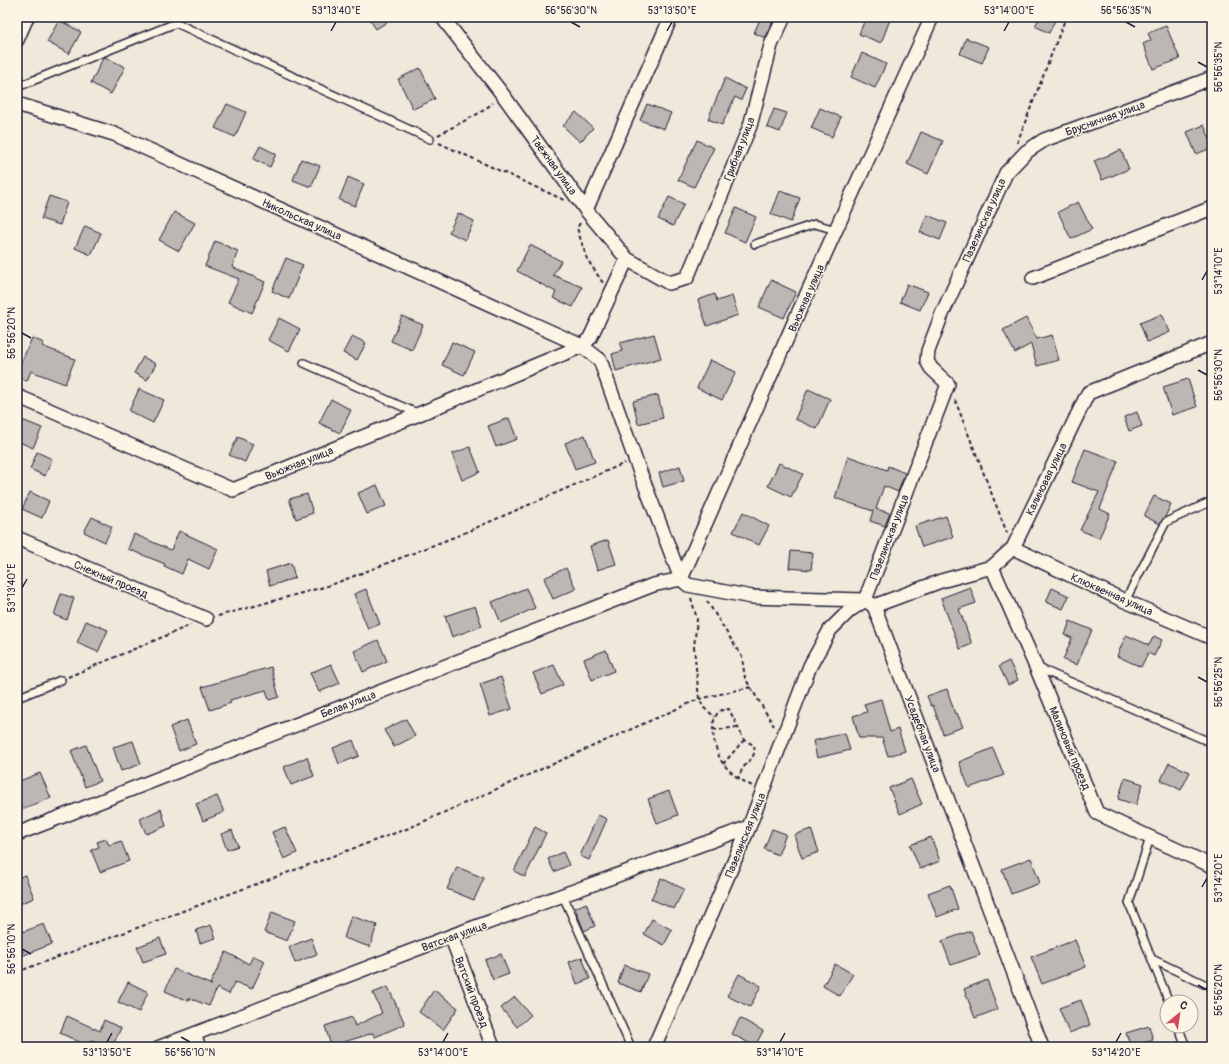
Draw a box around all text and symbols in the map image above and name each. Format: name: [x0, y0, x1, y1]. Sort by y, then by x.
text: 53°13'40"E: [312, 5, 360, 17]
text: 56°56'30"N: [545, 5, 597, 17]
text: 53°13'50"E: [648, 5, 696, 17]
text: 53°14'00"E: [984, 5, 1034, 17]
text: 56°56'35"N: [1101, 5, 1152, 17]
text: 56°56'35"N: [1213, 41, 1225, 92]
street label: Брусничная улица: [1064, 98, 1147, 139]
street label: Грибная улица: [721, 115, 758, 183]
street label: Таёжная улица: [528, 133, 579, 197]
street label: Пазелинская улица: [960, 176, 1009, 264]
street label: Никольская улица: [260, 196, 344, 243]
text: 53°14'10"E: [1213, 247, 1225, 295]
street label: Вьюжная улица: [786, 262, 827, 334]
text: 56°56'20"N: [6, 307, 18, 359]
text: 56°56'30"N: [1213, 349, 1225, 401]
street label: Калиновая улица: [1023, 441, 1070, 518]
street label: Вьюжная улица: [263, 444, 335, 483]
street label: Пазелинская улица: [867, 493, 912, 581]
street label: Снежный проезд: [72, 558, 150, 601]
text: 53°13'40"E: [6, 564, 18, 612]
street label: Клюквенная улица: [1069, 571, 1155, 618]
text: 56°56'25"N: [1213, 656, 1225, 707]
street label: Белая улица: [319, 688, 378, 721]
street label: Усадебная улица: [902, 694, 943, 774]
street label: Малиновый проезд: [1046, 705, 1093, 792]
street label: Пазелинская улица: [723, 791, 768, 879]
text: 53°14'20"E: [1213, 854, 1225, 902]
street label: Вятская улица: [420, 919, 488, 954]
text: 56°56'10"N: [6, 924, 18, 974]
street label: Вятский проезд: [452, 955, 491, 1030]
text: 56°56'20"N: [1213, 964, 1225, 1016]
north arrow: [1159, 994, 1199, 1034]
text: С: [1177, 998, 1190, 1013]
text: 53°13'50"E: [83, 1047, 131, 1059]
text: 56°56'10"N: [165, 1047, 215, 1059]
text: 53°14'00"E: [418, 1047, 468, 1059]
text: 53°14'10"E: [756, 1047, 804, 1059]
text: 53°14'20"E: [1092, 1047, 1140, 1059]

